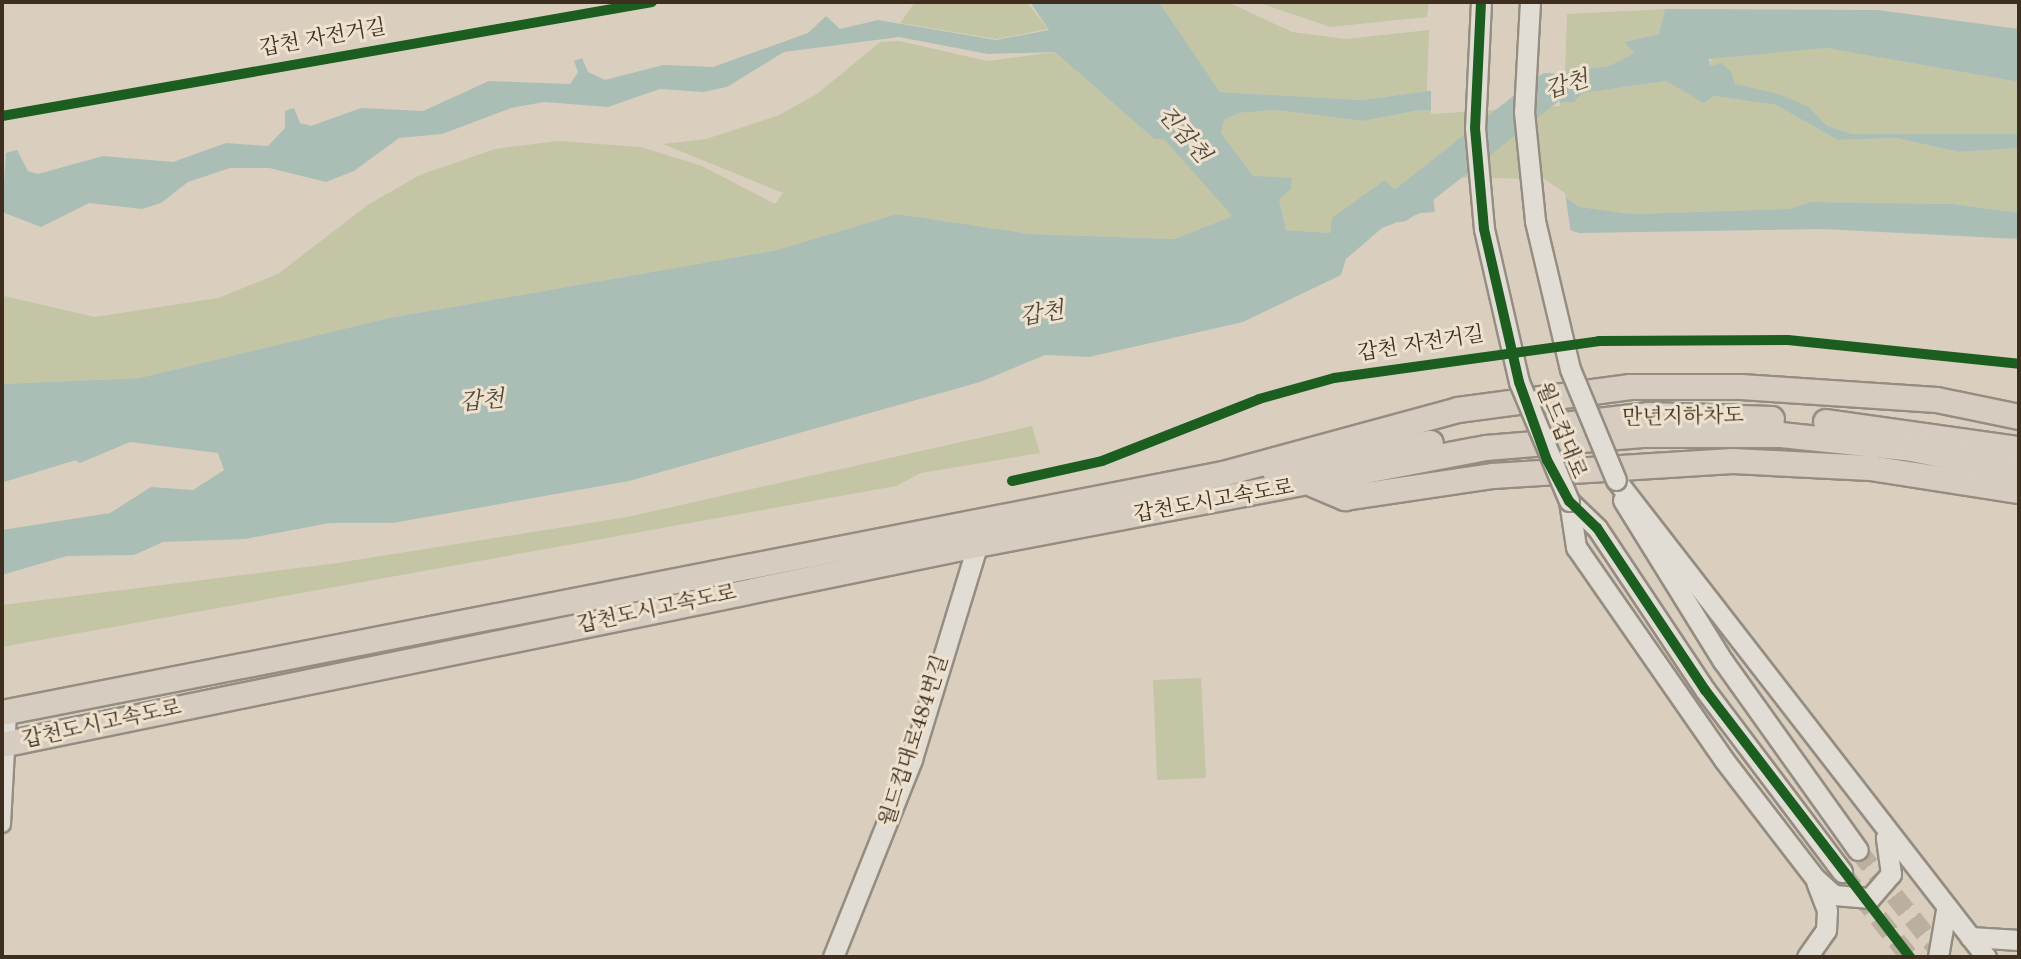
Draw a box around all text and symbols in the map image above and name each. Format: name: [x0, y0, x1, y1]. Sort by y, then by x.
street label: 갑천 자전거길: [258, 16, 388, 62]
water label: 갑천: [1542, 66, 1592, 106]
water label: 진잠천: [1151, 101, 1215, 169]
water label: 갑천: [1018, 298, 1066, 332]
street label: 갑천 자전거길: [1356, 323, 1486, 367]
street label: 월드컵대로: [1529, 379, 1591, 483]
water label: 갑천: [459, 386, 505, 418]
street label: 만년지하차도: [1622, 404, 1744, 432]
street label: 갑천도시고속도로: [1132, 476, 1296, 528]
street label: 갑천도시고속도로: [575, 581, 739, 639]
street label: 월드컵대로484번길: [875, 652, 955, 830]
street label: 갑천도시고속도로: [20, 696, 184, 754]

